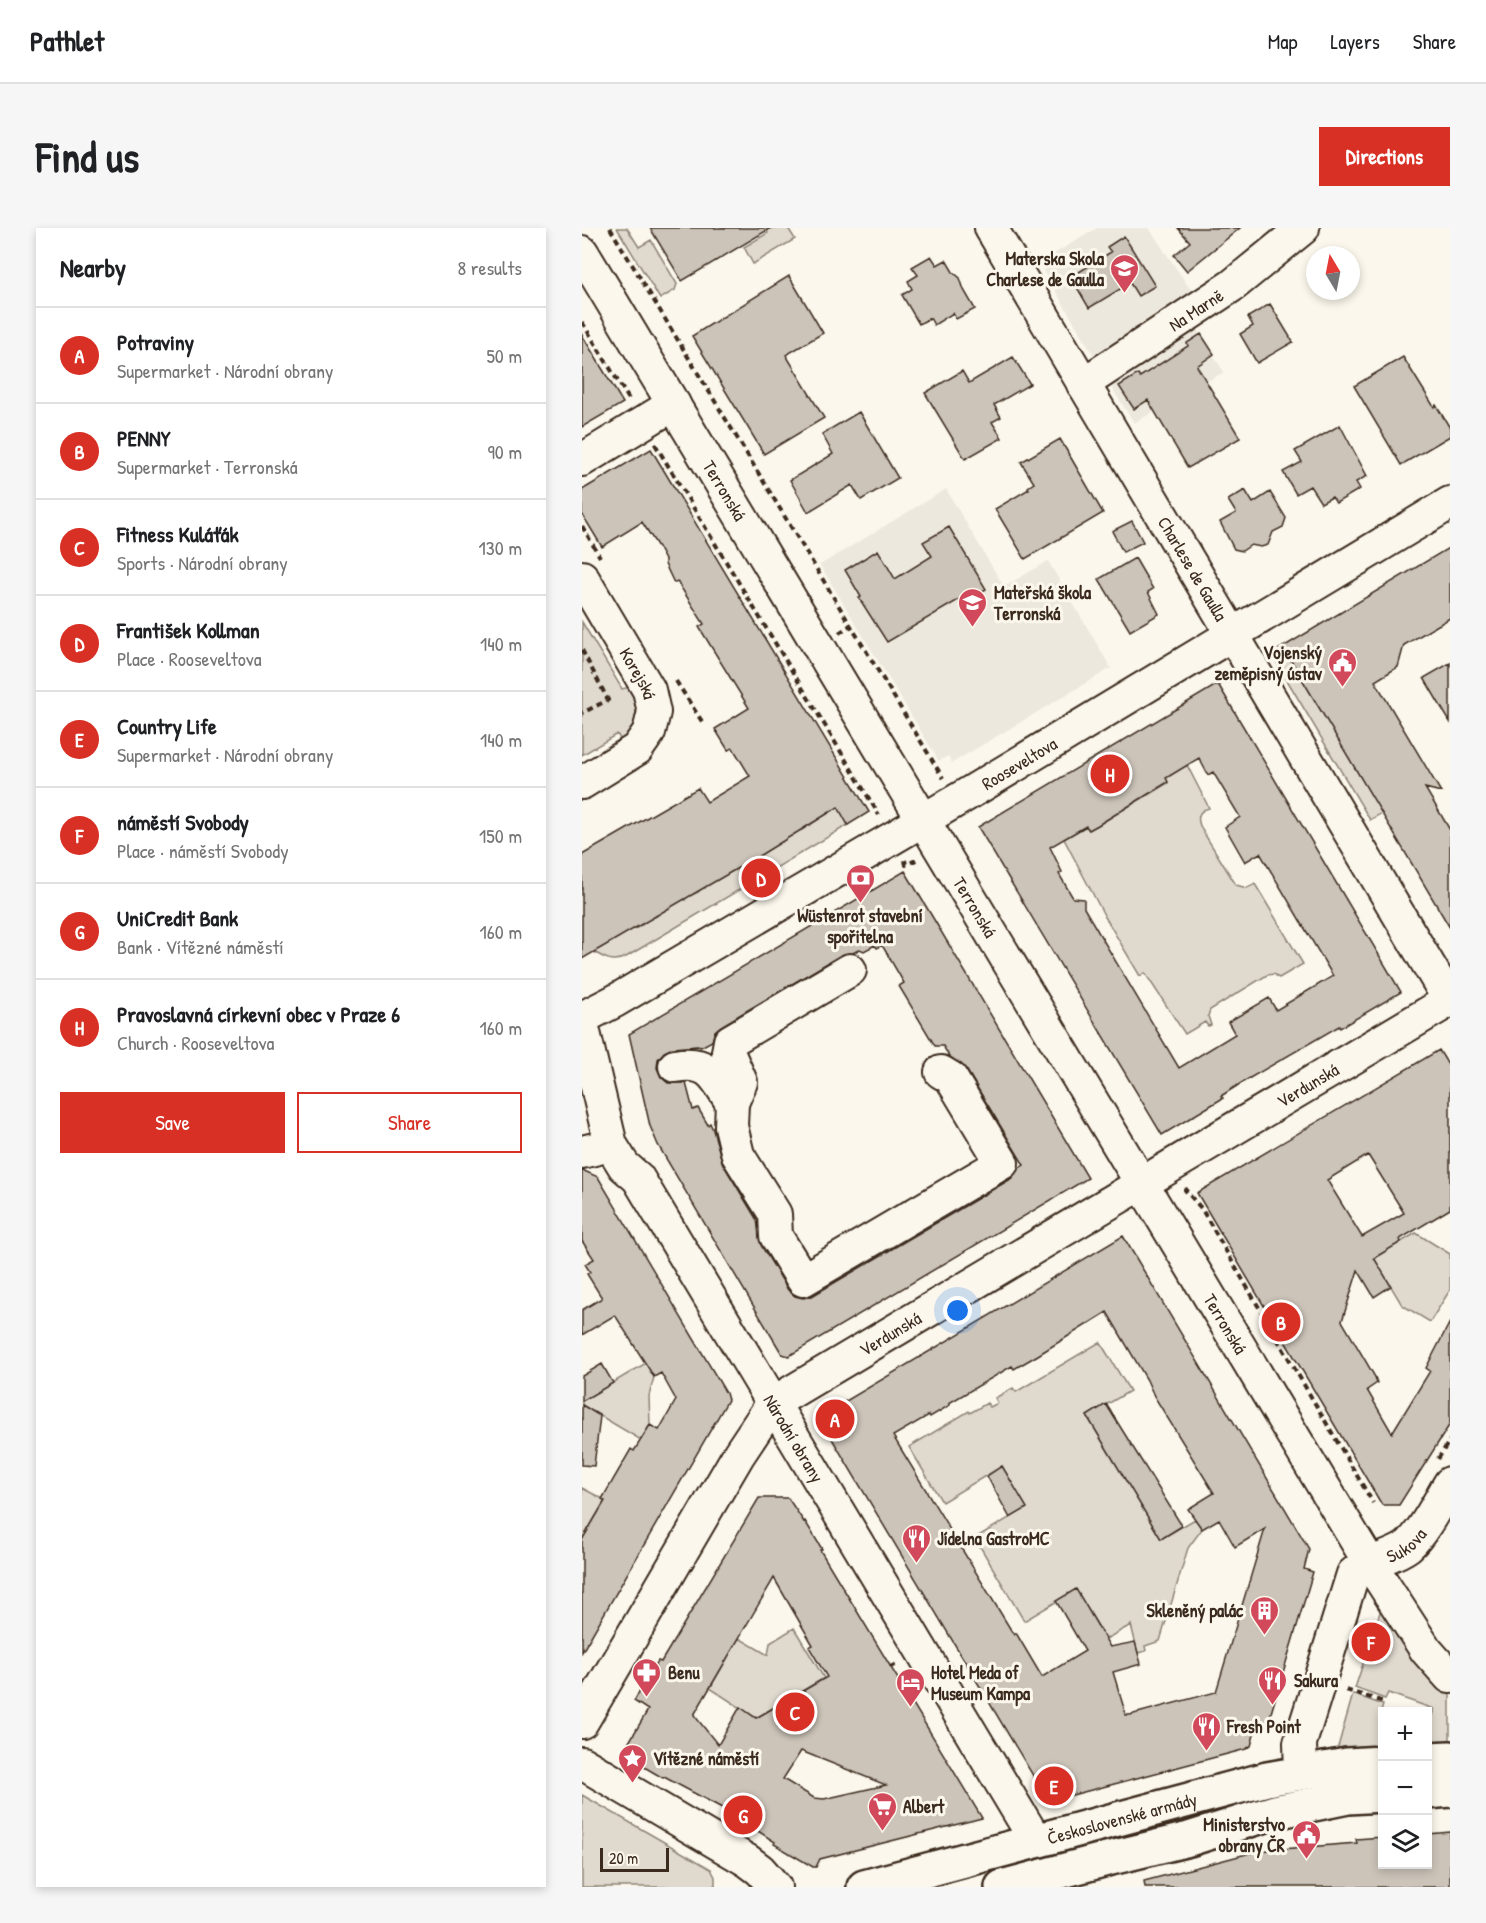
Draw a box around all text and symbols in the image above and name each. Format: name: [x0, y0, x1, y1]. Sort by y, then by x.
text: Pathlet: [30, 22, 104, 60]
text: Map: [1268, 27, 1297, 56]
text: Layers: [1330, 27, 1380, 56]
text: Share: [1413, 27, 1456, 56]
button: Directions: [1319, 127, 1450, 186]
text: Find us: [36, 128, 139, 185]
place label: Materska Skola Charlese de Gaulla: [986, 246, 1105, 292]
north arrow: [1306, 246, 1360, 300]
text: Nearby: [60, 250, 126, 285]
school or university icon: Materska Skola Charlese de Gaulla: [1109, 252, 1141, 294]
text: 8 results: [457, 254, 522, 281]
street label: Na Marně: [1163, 282, 1228, 337]
text: Potraviny: [117, 327, 194, 357]
text: A: [75, 342, 84, 369]
text: 50 m: [486, 342, 522, 369]
text: Supermarket · Národní obrany: [117, 357, 333, 384]
text: PENNY: [117, 423, 170, 453]
text: B: [74, 438, 85, 465]
text: 90 m: [488, 438, 522, 465]
text: Supermarket · Terronská: [117, 453, 298, 480]
street label: Terronská: [697, 455, 753, 525]
street label: Charlese de Gaulla: [1152, 511, 1234, 625]
text: Fitness Kuláťák: [117, 519, 239, 549]
text: C: [74, 534, 85, 561]
text: 130 m: [479, 534, 522, 561]
text: Sports · Národní obrany: [117, 549, 288, 576]
place label: Mateřská škola Terronská: [993, 580, 1092, 626]
school or university icon: Mateřská škola Terronská: [957, 586, 989, 628]
text: František Kollman: [117, 615, 260, 645]
text: D: [75, 630, 84, 657]
text: 140 m: [480, 630, 522, 657]
place label: Vojenský zeměpisný ústav: [1215, 640, 1323, 687]
street label: Korejská: [614, 643, 663, 701]
text: Place · Rooseveltova: [117, 645, 262, 672]
public building icon: Vojenský zeměpisný ústav: [1327, 646, 1359, 688]
text: Country Life: [117, 711, 217, 741]
text: E: [75, 726, 84, 753]
text: 140 m: [480, 726, 522, 753]
street label: Rooseveltova: [977, 731, 1061, 795]
text: Supermarket · Národní obrany: [117, 741, 333, 768]
pin: H: [1090, 752, 1130, 796]
text: náměstí Svobody: [117, 807, 249, 837]
text: F: [76, 822, 83, 849]
text: 150 m: [479, 822, 522, 849]
text: Place · náměstí Svobody: [117, 837, 289, 864]
pin: D: [742, 856, 780, 900]
bank icon: Wüstenrot stavební spořitelna: [844, 862, 876, 904]
street label: Terronská: [948, 872, 1003, 942]
text: UniCredit Bank: [117, 903, 238, 933]
place label: Wüstenrot stavební spořitelna: [797, 903, 923, 950]
text: G: [75, 918, 84, 945]
text: 160 m: [480, 918, 522, 945]
text: Bank · Vítězné náměstí: [117, 933, 284, 960]
text: Pravoslavná církevní obec v Praze 6: [117, 999, 400, 1029]
text: H: [75, 1014, 84, 1041]
text: 160 m: [480, 1014, 522, 1041]
text: Church · Rooseveltova: [117, 1029, 274, 1056]
street label: Verdunská: [1272, 1057, 1343, 1113]
button: Save: [60, 1092, 285, 1153]
button: Share: [297, 1092, 522, 1153]
street label: Terronská: [1198, 1289, 1254, 1358]
your location: [943, 1296, 972, 1325]
pin: B: [1262, 1300, 1300, 1344]
street label: Verdunská: [854, 1305, 926, 1362]
street label: Národní obrany: [758, 1389, 830, 1487]
pin: A: [816, 1396, 854, 1442]
restaurant icon: Jídelna GastroMC: [900, 1522, 932, 1564]
street label: Sukova: [1383, 1523, 1432, 1568]
place label: Jídelna GastroMC: [937, 1526, 1050, 1551]
building icon: Skleněný palác: [1248, 1594, 1280, 1636]
place label: Skleněný palác: [1147, 1598, 1244, 1624]
pin: F: [1352, 1620, 1390, 1664]
pharmacy icon: Benu: [631, 1656, 663, 1698]
place label: Benu: [668, 1660, 700, 1685]
place label: Hotel Meda of Museum Kampa: [931, 1660, 1031, 1707]
restaurant icon: Sakura: [1257, 1664, 1289, 1706]
hotel icon: Hotel Meda of Museum Kampa: [894, 1666, 926, 1708]
place label: Sakura: [1294, 1668, 1339, 1693]
pin: C: [776, 1690, 814, 1734]
map controls: [1378, 1707, 1432, 1869]
button: +: [1378, 1707, 1432, 1761]
restaurant icon: Fresh Point: [1190, 1710, 1222, 1752]
place label: Fresh Point: [1226, 1714, 1302, 1739]
place icon: Vítězné náměstí: [616, 1742, 648, 1784]
place label: Vítězné náměstí: [653, 1746, 759, 1771]
button: −: [1378, 1761, 1432, 1815]
pin: E: [1034, 1764, 1074, 1808]
street label: Československé armády: [1044, 1786, 1200, 1850]
supermarket icon: Albert: [866, 1790, 898, 1832]
pin: G: [724, 1792, 762, 1838]
place label: Albert: [903, 1794, 945, 1819]
place label: Ministerstvo obrany ČR: [1203, 1812, 1286, 1859]
button: layers: [1378, 1815, 1432, 1869]
public building icon: Ministerstvo obrany ČR: [1290, 1818, 1322, 1860]
scale bar: [600, 1845, 669, 1872]
text: 20 m: [609, 1847, 638, 1869]

